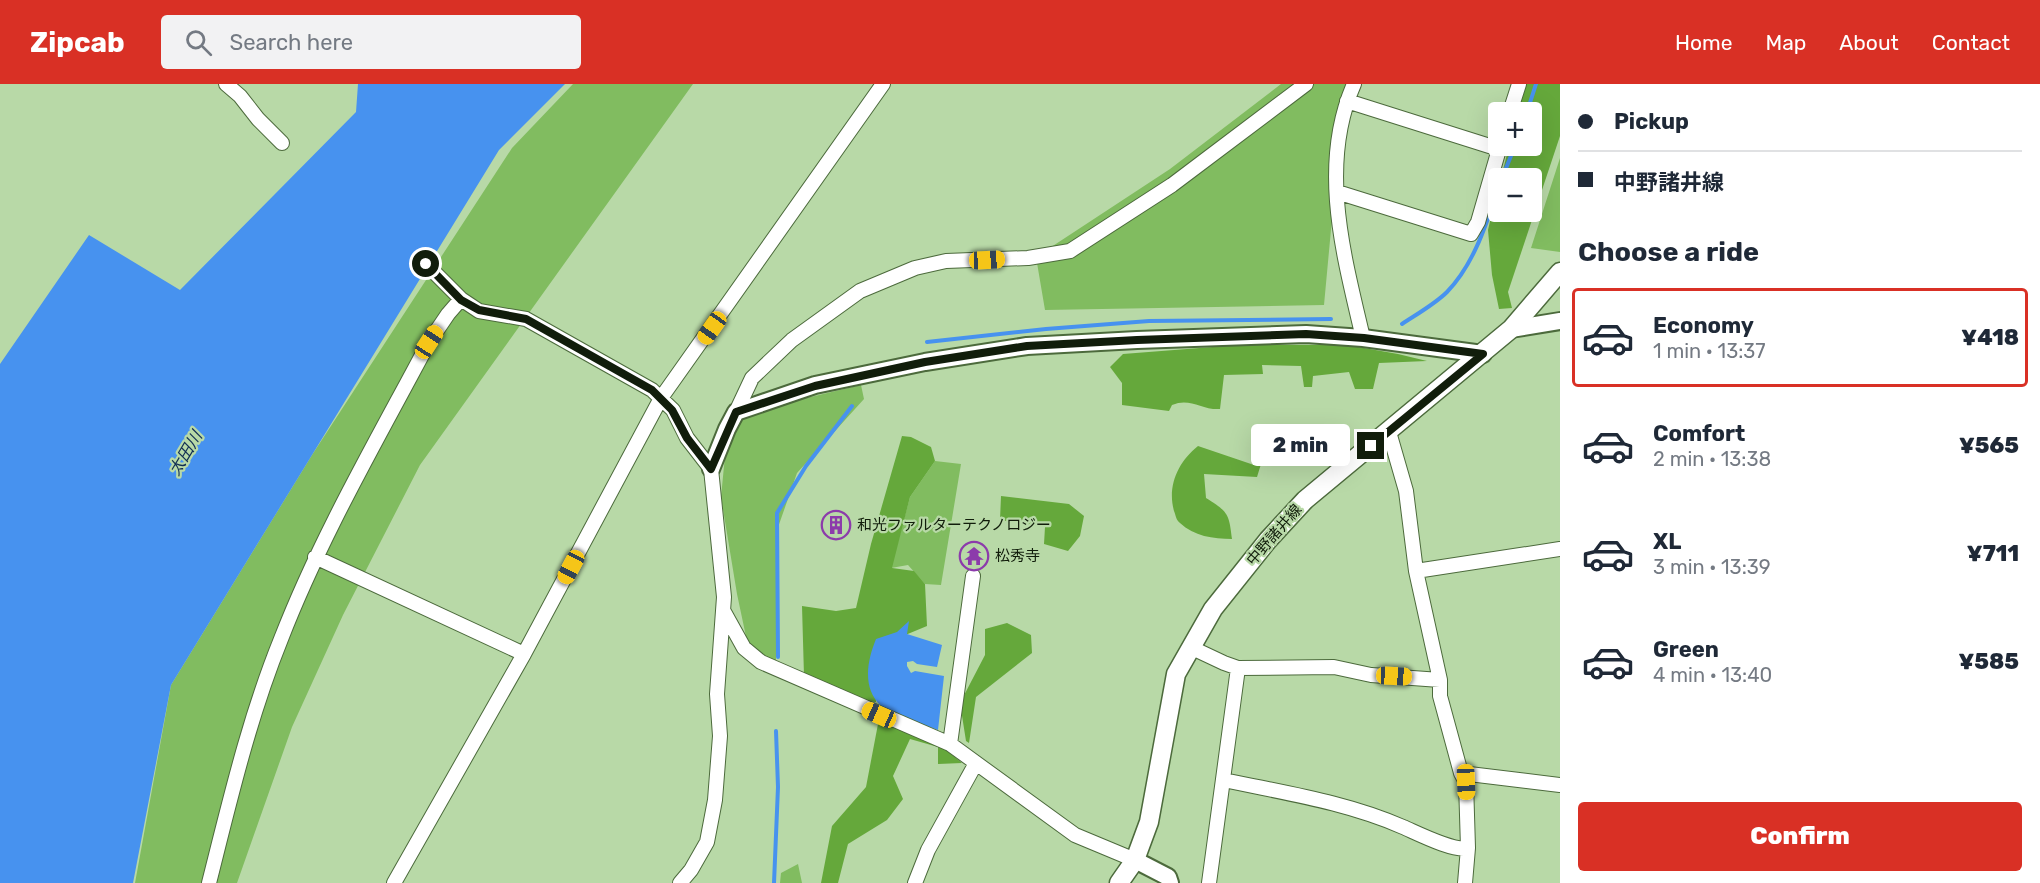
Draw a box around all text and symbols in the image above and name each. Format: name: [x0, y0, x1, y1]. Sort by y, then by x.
search box: [161, 15, 581, 69]
text: Zipcab: [30, 26, 125, 59]
icon: search: [182, 26, 215, 59]
text: Search here: [230, 29, 353, 56]
text: Home: [1675, 30, 1732, 55]
text: Map: [1765, 30, 1806, 55]
text: About: [1839, 30, 1899, 55]
text: Contact: [1932, 30, 2010, 55]
map controls: [1488, 102, 1542, 222]
button: +: [1488, 102, 1542, 156]
text: Pickup: [1614, 108, 1689, 135]
button: −: [1488, 168, 1542, 222]
text: 中野諸井線: [1614, 169, 1724, 196]
text: Choose a ride: [1578, 236, 1759, 268]
route start: [412, 250, 439, 277]
car: [969, 250, 1005, 270]
car: [694, 308, 730, 348]
icon: car: [1581, 311, 1635, 365]
text: Economy: [1653, 312, 1754, 339]
car: [412, 322, 446, 362]
text: ¥418: [1961, 324, 2019, 351]
text: 1 min · 13:37: [1653, 339, 1766, 363]
icon: car: [1581, 419, 1635, 473]
text: Comfort: [1653, 420, 1745, 447]
callout: 2 min: [1251, 425, 1350, 467]
water label: 太田川: [165, 426, 207, 479]
route end: [1357, 432, 1384, 459]
text: ¥565: [1959, 432, 2019, 459]
text: 2 min: [1273, 433, 1328, 457]
text: 2 min · 13:38: [1653, 447, 1771, 471]
street label: 中野諸井線: [1243, 501, 1305, 569]
building icon: 和光ファルターテクノロジー: [820, 509, 852, 541]
place label: 和光ファルターテクノロジー: [857, 516, 1051, 534]
icon: car: [1581, 527, 1635, 581]
text: XL: [1653, 528, 1681, 555]
temple icon: 松秀寺: [958, 540, 990, 572]
text: ¥711: [1967, 540, 2019, 567]
car: [555, 547, 587, 587]
place label: 松秀寺: [995, 547, 1040, 565]
text: 3 min · 13:39: [1653, 555, 1771, 579]
icon: car: [1581, 635, 1635, 689]
text: Green: [1653, 636, 1719, 663]
text: ¥585: [1959, 648, 2019, 675]
text: 4 min · 13:40: [1653, 663, 1772, 687]
car: [1376, 666, 1412, 686]
car: [859, 699, 899, 731]
car: [1456, 764, 1476, 800]
button: Confirm: [1578, 802, 2022, 871]

